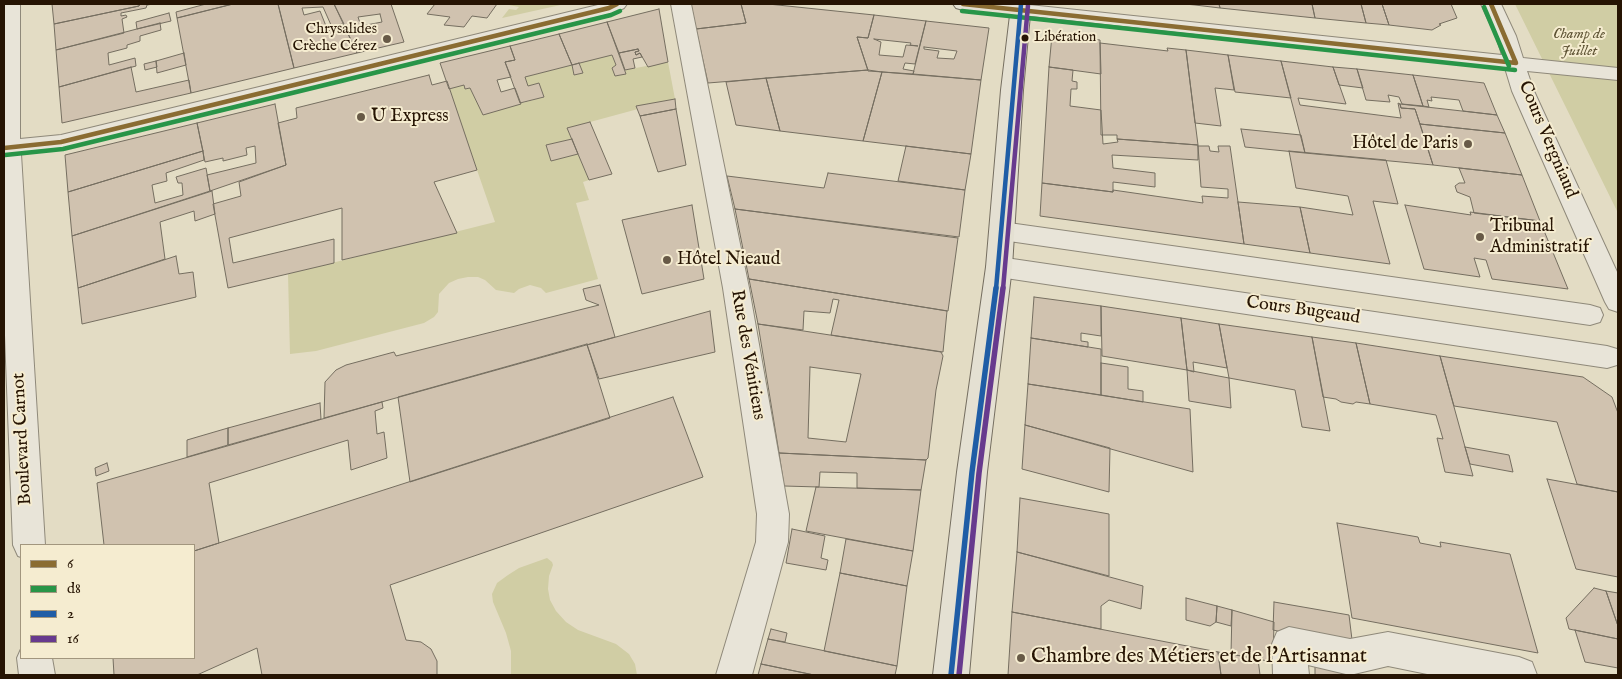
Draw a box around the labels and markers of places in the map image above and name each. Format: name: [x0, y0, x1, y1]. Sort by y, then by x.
place label: Chrysalides Crèche Cérez: [292, 21, 377, 56]
place label: Libération: [1034, 30, 1096, 46]
marker: Chrysalides Crèche Cérez: [381, 33, 393, 45]
marker: Libération: [1020, 33, 1030, 43]
place label: U Express: [371, 106, 449, 128]
marker: U Express: [355, 111, 367, 123]
place label: Hôtel de Paris: [1352, 133, 1458, 155]
marker: Hôtel de Paris: [1462, 138, 1474, 150]
place label: Tribunal Administratif: [1490, 216, 1589, 258]
marker: Tribunal Administratif: [1474, 231, 1486, 243]
place label: Hôtel Nieaud: [677, 249, 780, 271]
marker: Hôtel Nieaud: [661, 254, 673, 266]
place label: Chambre des Métiers et de l'Artisannat: [1031, 645, 1367, 671]
marker: Chambre des Métiers et de l'Artisannat: [1015, 652, 1027, 664]

